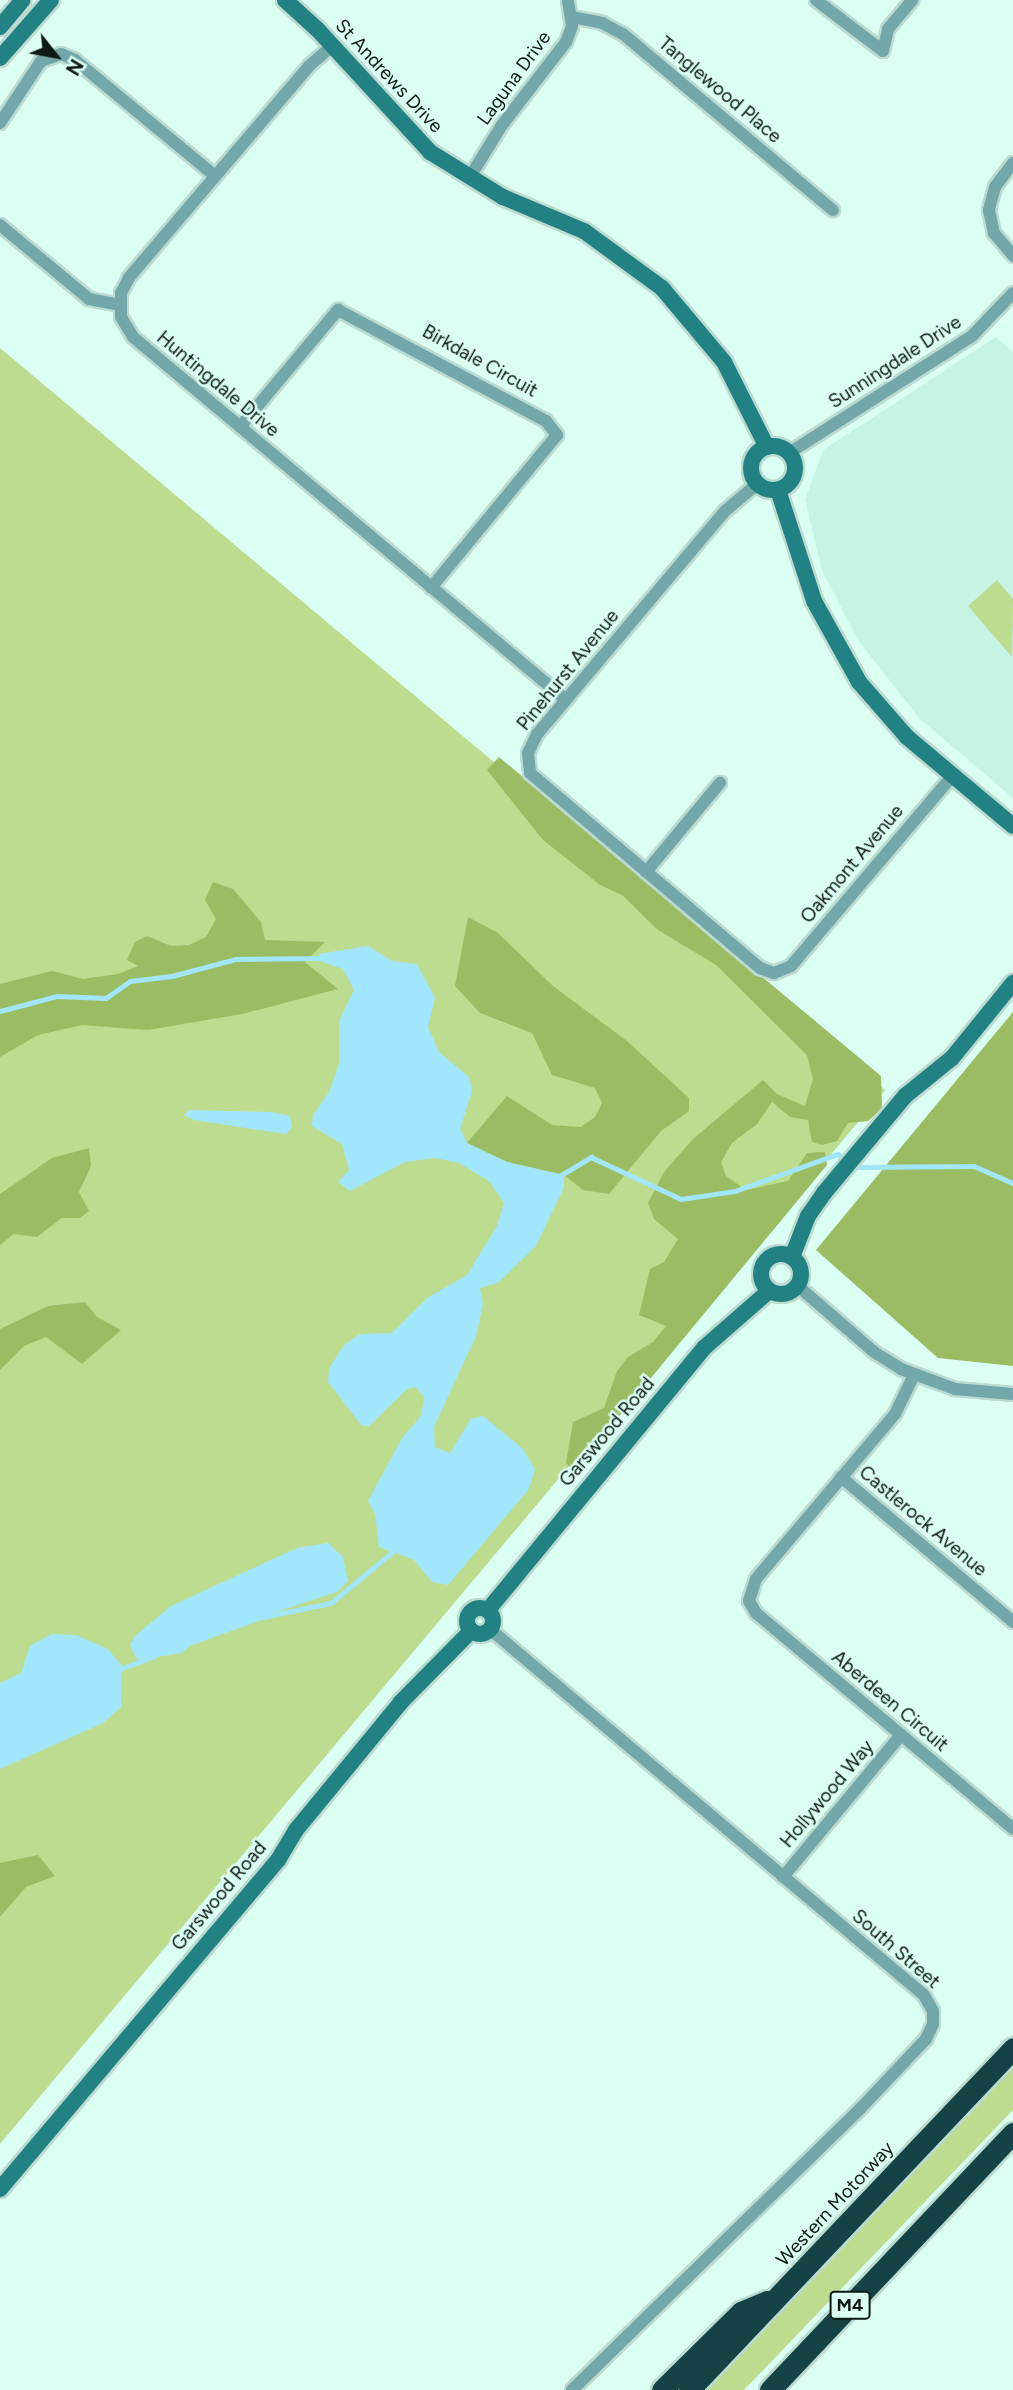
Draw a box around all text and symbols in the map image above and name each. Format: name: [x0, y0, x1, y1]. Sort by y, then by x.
street label: St Andrews Drive: [331, 14, 447, 138]
north arrow: [21, 21, 91, 91]
street label: Laguna Drive: [472, 27, 556, 129]
street label: Tanglewood Place: [654, 32, 786, 148]
text: N: [61, 55, 88, 79]
street label: Sunningdale Drive: [824, 311, 966, 413]
street label: Birkdale Circuit: [418, 320, 542, 402]
street label: Huntingdale Drive: [152, 326, 284, 442]
street label: Pinehurst Avenue: [512, 605, 624, 735]
street label: Oakmont Avenue: [796, 800, 908, 928]
street label: Garswood Road: [555, 1373, 659, 1491]
street label: Castlerock Avenue: [854, 1461, 992, 1581]
street label: Aberdeen Circuit: [827, 1646, 953, 1756]
street label: Hollywood Way: [775, 1736, 879, 1852]
street label: Garswood Road: [167, 1837, 271, 1955]
street label: South Street: [847, 1905, 945, 1993]
street label: Western Motorway: [771, 2137, 899, 2271]
road number: M4: [829, 2290, 871, 2320]

